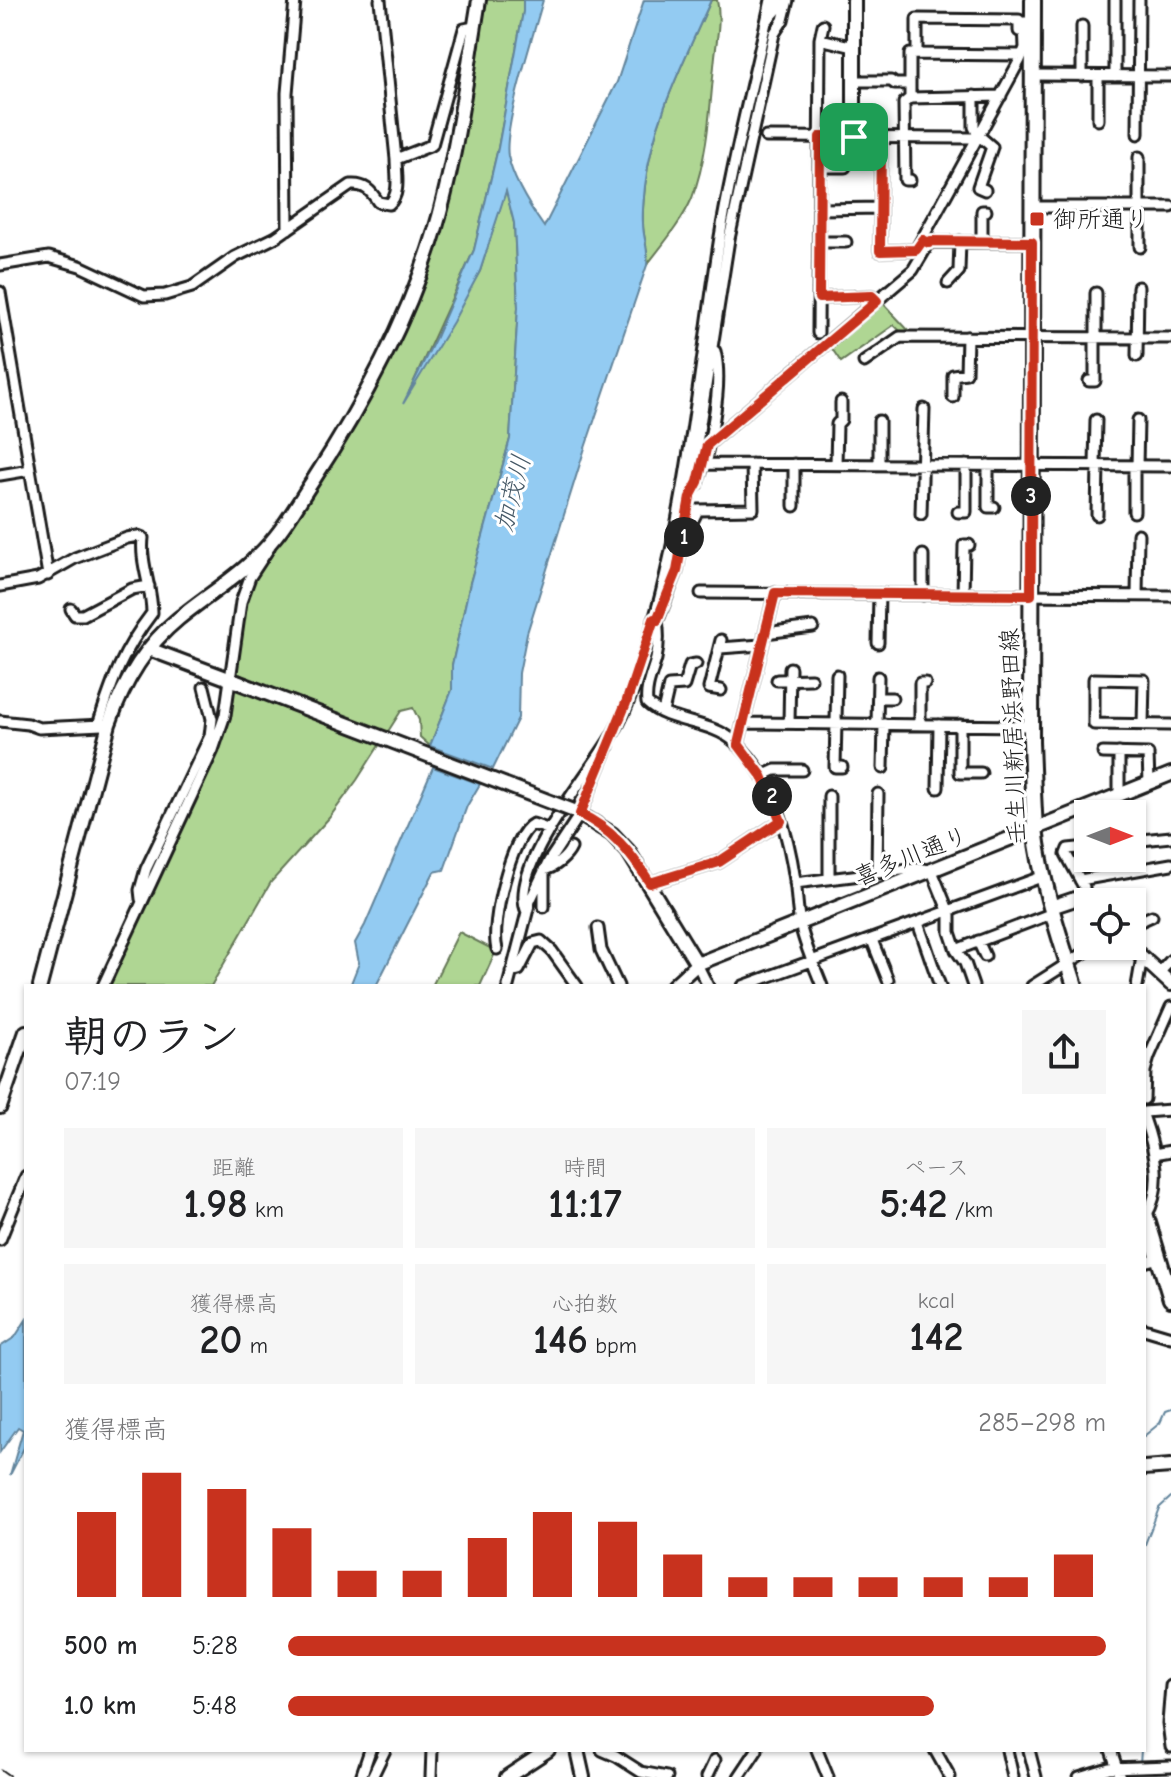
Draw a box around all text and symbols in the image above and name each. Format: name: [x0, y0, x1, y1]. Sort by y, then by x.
pin: [820, 103, 888, 171]
icon: arrive: [832, 115, 876, 159]
place label: 御所通り: [1053, 205, 1149, 233]
marker: 御所通り: [1028, 210, 1046, 228]
water label: 加茂川: [489, 452, 537, 535]
pin: 3: [1011, 476, 1051, 516]
text: 3: [1026, 483, 1036, 509]
pin: 1: [664, 517, 704, 557]
text: 1: [680, 524, 688, 550]
street label: 壬生川新居浜野田線: [995, 628, 1031, 844]
pin: 2: [752, 776, 792, 816]
text: 2: [767, 783, 777, 809]
north arrow: [1074, 800, 1146, 872]
map controls: [1074, 800, 1146, 960]
street label: 喜多川通り: [850, 821, 972, 891]
button: locate: [1074, 888, 1146, 960]
button: share: [1022, 1010, 1106, 1094]
text: 朝のラン: [64, 1011, 240, 1062]
text: 07:19: [64, 1067, 121, 1097]
text: 距離: [212, 1155, 256, 1181]
text: 時間: [563, 1155, 607, 1181]
text: ペース: [904, 1155, 969, 1181]
text: 1.98: [183, 1181, 248, 1227]
text: 11:17: [548, 1181, 622, 1227]
text: 5:42: [879, 1181, 948, 1227]
text: km: [248, 1197, 284, 1223]
text: /km: [948, 1197, 993, 1223]
text: kcal: [918, 1288, 955, 1314]
text: 獲得標高: [190, 1291, 278, 1317]
text: 心拍数: [552, 1291, 618, 1317]
text: 142: [909, 1314, 963, 1360]
text: 20: [199, 1317, 242, 1363]
text: 146: [533, 1317, 588, 1363]
text: m: [242, 1333, 268, 1359]
text: bpm: [588, 1333, 637, 1359]
text: 285–298 m: [978, 1408, 1106, 1438]
text: 獲得標高: [64, 1415, 168, 1445]
text: 500 m: [64, 1631, 138, 1661]
text: 5:28: [192, 1631, 238, 1661]
text: 1.0 km: [64, 1691, 136, 1721]
text: 5:48: [192, 1691, 237, 1721]

